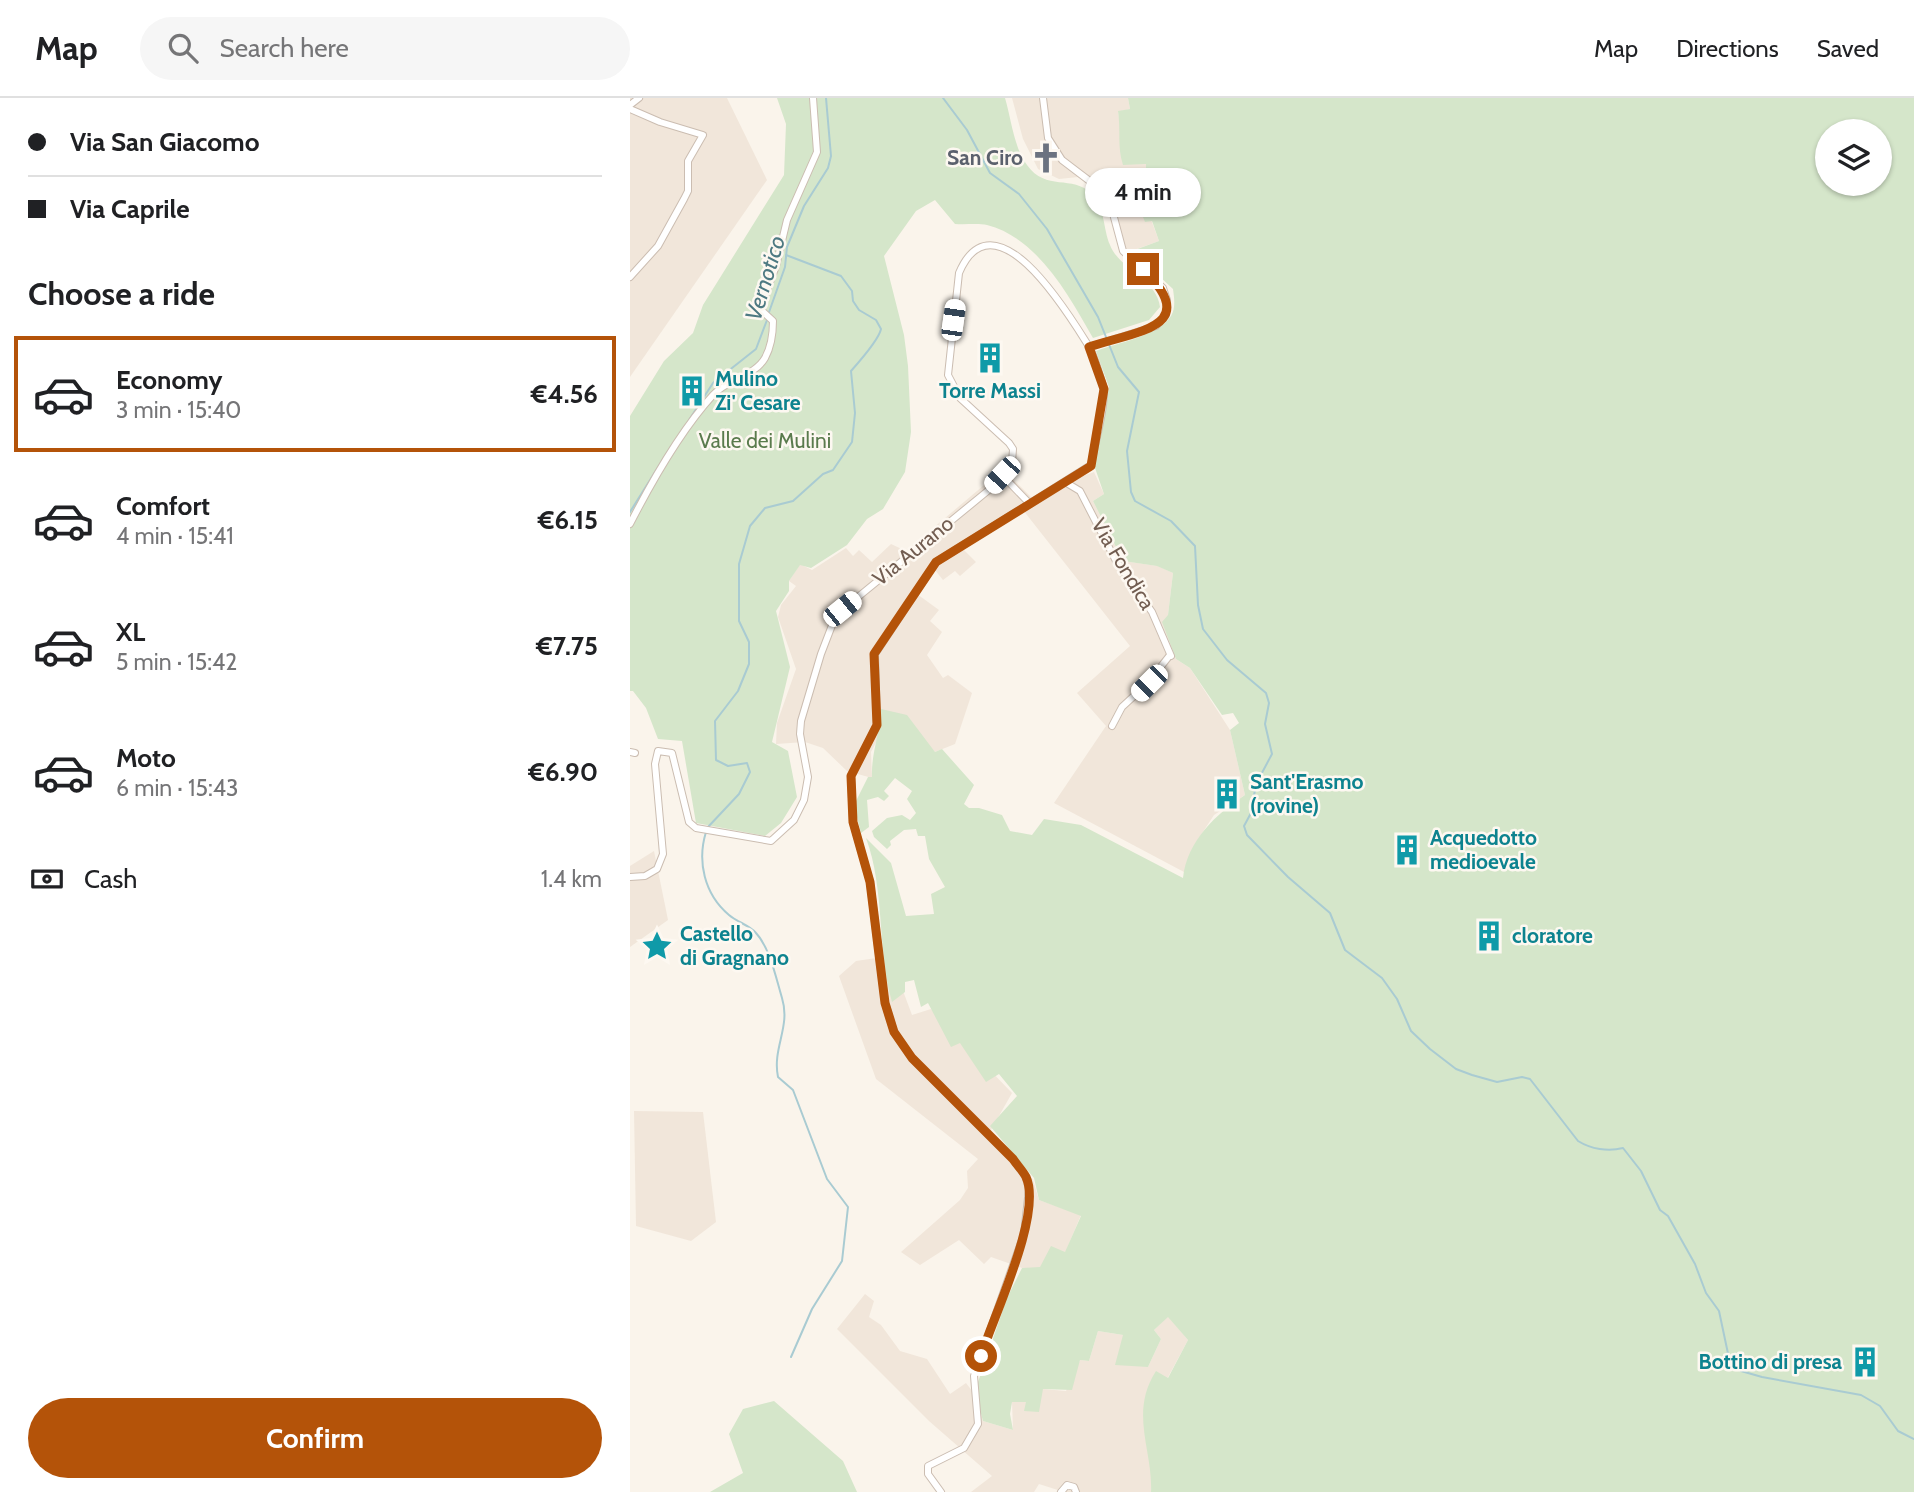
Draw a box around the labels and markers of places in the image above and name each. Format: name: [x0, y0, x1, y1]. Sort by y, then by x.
church icon: San Ciro: [1029, 141, 1063, 175]
place label: San Ciro: [947, 145, 1023, 170]
building icon: Torre Massi: [973, 341, 1007, 375]
place label: Mulino Zi' Cesare: [715, 366, 801, 415]
building icon: Mulino Zi' Cesare: [675, 374, 709, 408]
place label: Torre Massi: [939, 378, 1041, 403]
place label: Sant'Erasmo (rovine): [1250, 769, 1363, 818]
building icon: Sant'Erasmo (rovine): [1210, 777, 1244, 811]
place label: Acquedotto medioevale: [1430, 825, 1537, 874]
building icon: Acquedotto medioevale: [1390, 833, 1424, 867]
building icon: cloratore: [1472, 919, 1506, 953]
place label: Castello di Gragnano: [680, 921, 789, 970]
place label: cloratore: [1512, 923, 1593, 948]
place icon: Castello di Gragnano: [640, 929, 674, 963]
building icon: Bottino di presa: [1848, 1345, 1882, 1379]
place label: Bottino di presa: [1699, 1349, 1843, 1374]

